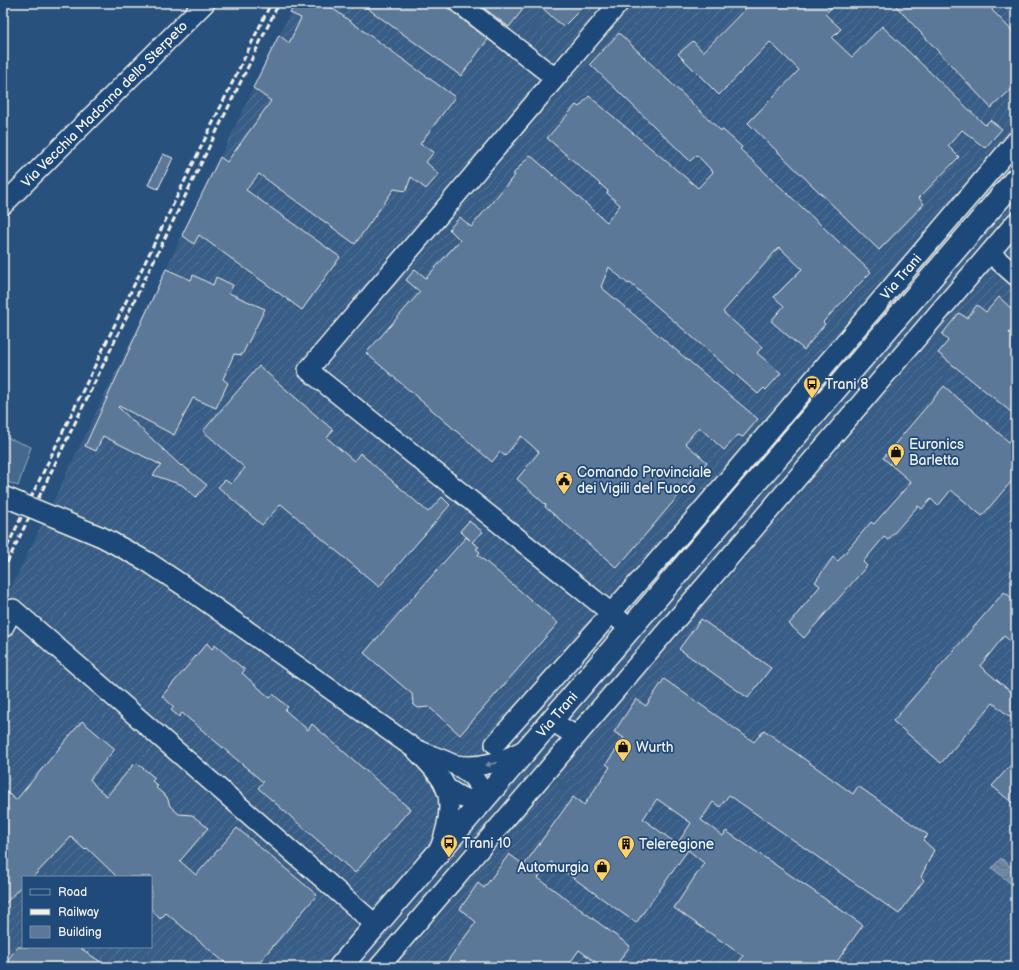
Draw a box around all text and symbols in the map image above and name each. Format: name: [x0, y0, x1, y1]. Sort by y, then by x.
street label: Via Vecchia Madonna dello Sterpeto: [18, 17, 191, 191]
street label: Via Trani: [877, 250, 925, 303]
bus stop icon: Trani 8: [802, 374, 822, 399]
place label: Trani 8: [825, 376, 869, 393]
place label: Euronics Barletta: [909, 436, 964, 469]
shop icon: Euronics Barletta: [886, 442, 906, 467]
place label: Comando Provinciale dei Vigili del Fuoco: [577, 464, 711, 497]
public building icon: Comando Provinciale dei Vigili del Fuoco: [554, 470, 574, 495]
street label: Via Trani: [533, 688, 582, 741]
shop icon: Wurth: [613, 737, 633, 762]
place label: Wurth: [636, 739, 674, 756]
one-way arrow: [485, 761, 498, 767]
bus stop icon: Trani 10: [439, 833, 459, 858]
building icon: Teleregione: [616, 834, 636, 859]
place label: Trani 10: [462, 835, 511, 852]
place label: Teleregione: [639, 836, 714, 853]
shop icon: Automurgia: [592, 857, 612, 882]
place label: Automurgia: [518, 859, 589, 876]
legend: [22, 876, 152, 948]
text: Road: [58, 885, 87, 900]
text: Railway: [58, 905, 100, 920]
text: Building: [58, 925, 102, 940]

